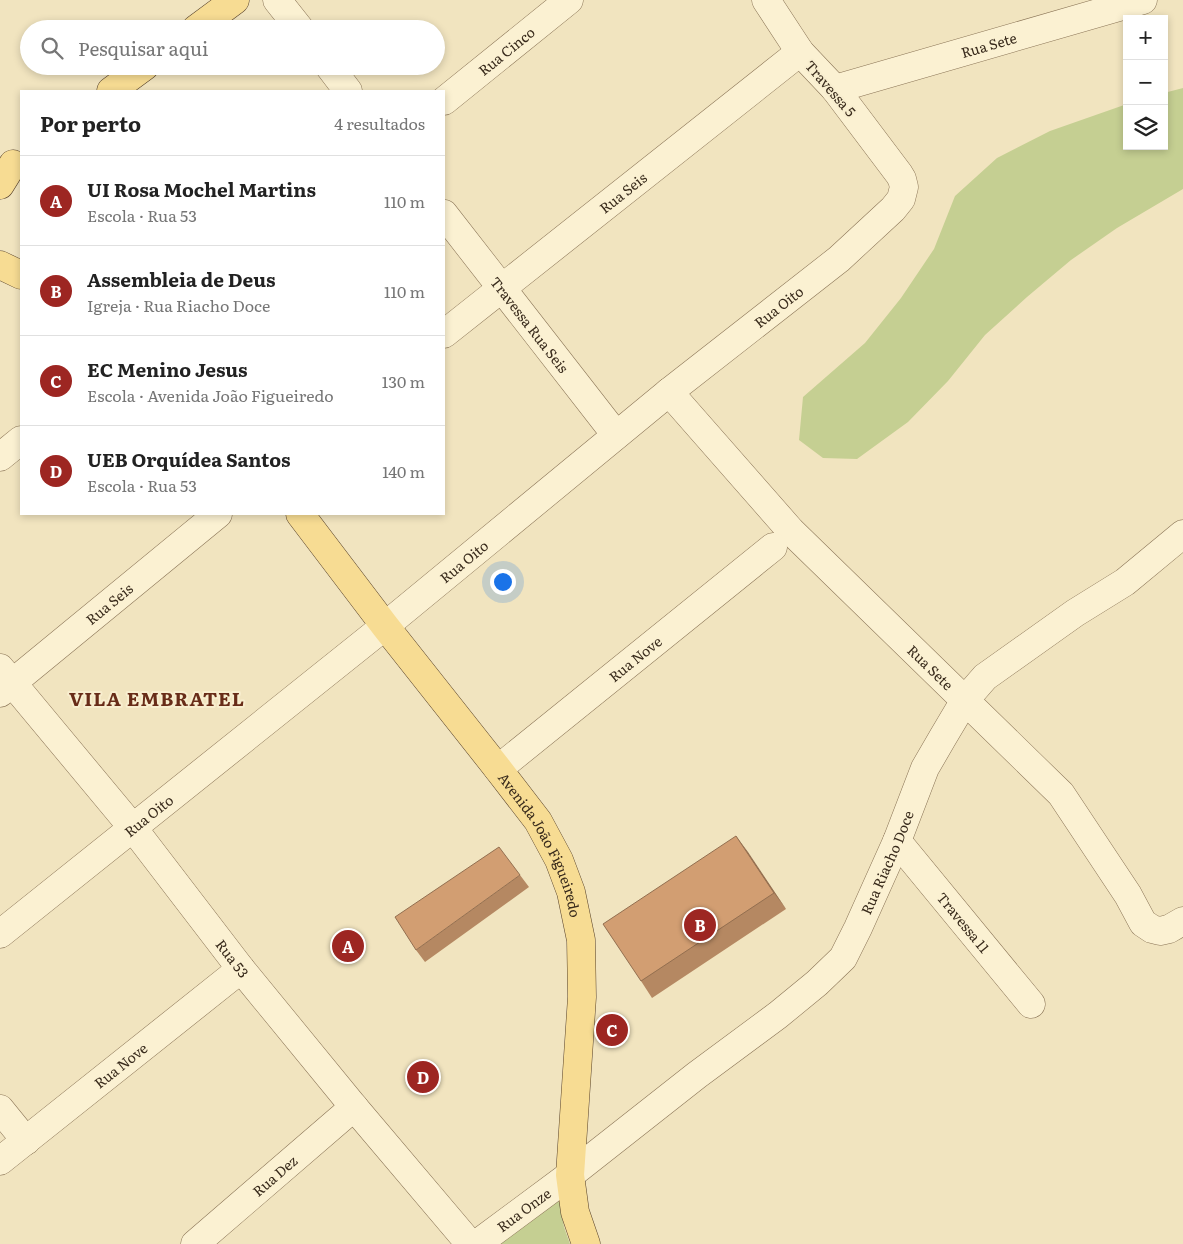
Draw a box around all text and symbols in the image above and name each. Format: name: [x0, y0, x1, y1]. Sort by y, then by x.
map controls: [1123, 15, 1168, 150]
button: +: [1123, 15, 1168, 60]
search box: [20, 20, 445, 75]
street label: Rua Cinco: [474, 22, 539, 80]
street label: Rua Sete: [959, 27, 1019, 62]
icon: search: [38, 34, 66, 62]
text: Pesquisar aqui: [78, 34, 208, 62]
street label: Travessa 5: [801, 56, 861, 120]
button: −: [1123, 60, 1168, 105]
button: layers: [1123, 105, 1168, 150]
text: Por perto: [40, 107, 141, 138]
text: 4 resultados: [334, 111, 425, 135]
street label: Rua Seis: [595, 167, 651, 217]
text: UI Rosa Mochel Martins: [87, 175, 316, 203]
text: A: [50, 189, 62, 213]
text: 110 m: [384, 189, 425, 213]
text: Escola · Rua 53: [87, 203, 197, 227]
text: Assembleia de Deus: [87, 265, 275, 293]
street label: Travessa Rua Seis: [486, 272, 574, 377]
text: B: [50, 279, 62, 303]
text: 110 m: [384, 279, 425, 303]
street label: Rua Oito: [750, 281, 807, 332]
text: Igreja · Rua Riacho Doce: [87, 293, 270, 317]
text: EC Menino Jesus: [87, 355, 248, 383]
text: C: [50, 369, 62, 393]
text: 130 m: [382, 369, 425, 393]
text: Escola · Avenida João Figueiredo: [87, 383, 334, 407]
text: UEB Orquídea Santos: [87, 445, 290, 473]
text: D: [50, 459, 62, 483]
text: 140 m: [382, 459, 425, 483]
text: Escola · Rua 53: [87, 473, 197, 497]
street label: Rua Oito: [435, 535, 492, 587]
your location: [490, 569, 516, 595]
street label: Rua Seis: [81, 578, 137, 629]
street label: Rua Nove: [604, 631, 666, 686]
street label: Rua Sete: [903, 640, 958, 694]
district label: VILA EMBRATEL: [69, 684, 245, 712]
street label: Avenida João Figueiredo: [494, 768, 586, 919]
street label: Rua Oito: [120, 790, 177, 841]
street label: Rua Riacho Doce: [855, 808, 918, 917]
street label: Travessa 11: [933, 888, 995, 957]
pin: B: [684, 906, 716, 944]
pin: A: [332, 927, 364, 965]
street label: Rua 53: [212, 935, 254, 982]
pin: C: [596, 1011, 628, 1049]
street label: Rua Nove: [90, 1038, 151, 1092]
pin: D: [407, 1058, 439, 1096]
street label: Rua Dez: [248, 1150, 301, 1201]
street label: Rua Onze: [492, 1183, 555, 1236]

